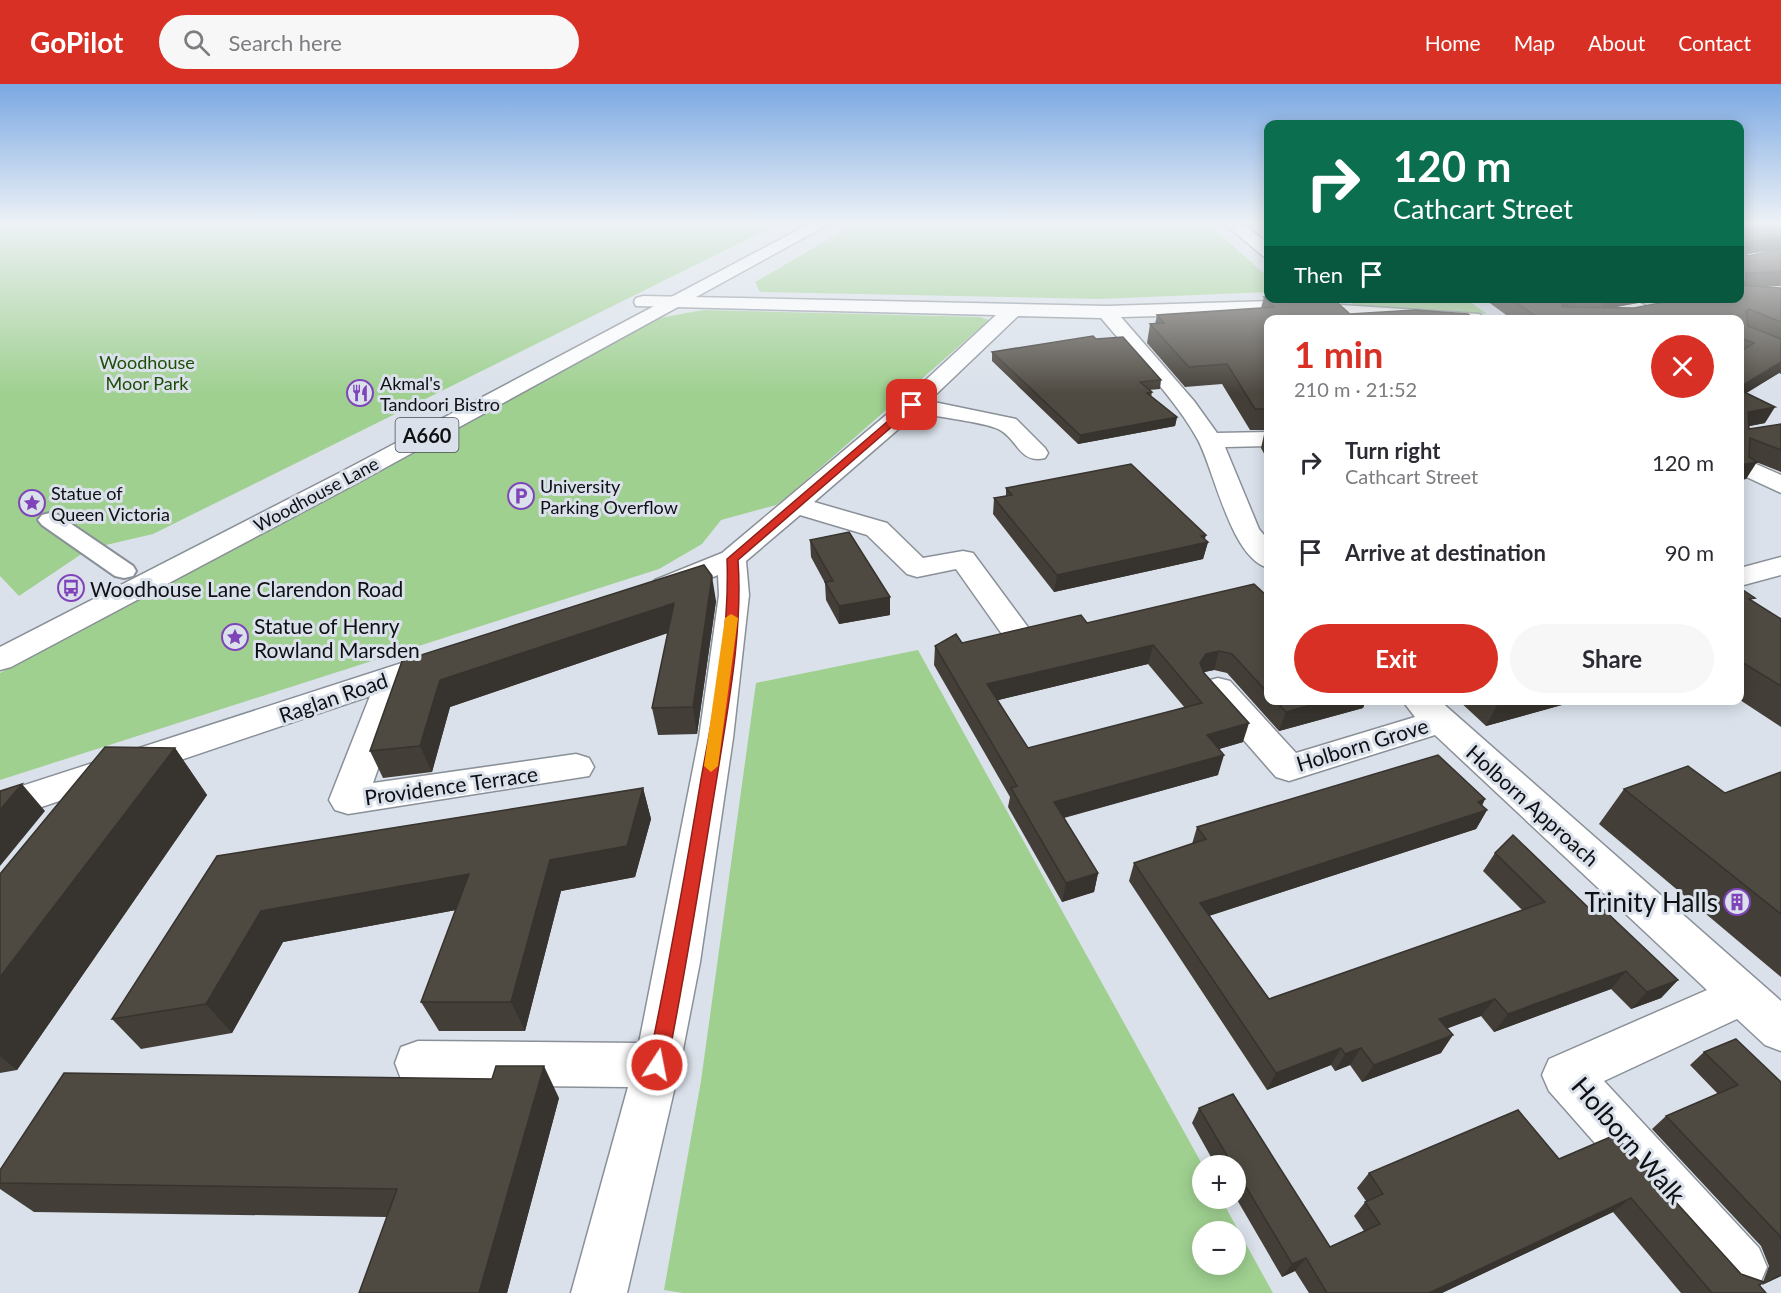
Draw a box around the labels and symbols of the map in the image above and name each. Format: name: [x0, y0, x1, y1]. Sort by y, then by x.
park label: Woodhouse Moor Park: [99, 351, 195, 394]
place label: Akmal's Tandoori Bistro: [380, 372, 500, 415]
restaurant icon: Akmal's Tandoori Bistro: [345, 378, 375, 408]
pin: [886, 379, 937, 430]
road number: A660: [396, 418, 458, 452]
street label: Woodhouse Lane: [250, 452, 382, 536]
place label: University Parking Overflow: [540, 475, 678, 518]
parking icon: University Parking Overflow: [506, 481, 536, 511]
place label: Statue of Queen Victoria: [51, 482, 170, 525]
place icon: Statue of Queen Victoria: [17, 488, 47, 518]
bus stop icon: Woodhouse Lane Clarendon Road: [56, 573, 86, 603]
place label: Woodhouse Lane Clarendon Road: [90, 576, 403, 601]
place label: Statue of Henry Rowland Marsden: [254, 613, 420, 662]
place icon: Statue of Henry Rowland Marsden: [220, 622, 250, 652]
street label: Raglan Road: [275, 667, 391, 727]
street label: Holborn Grove: [1293, 712, 1431, 776]
street label: Holborn Approach: [1462, 739, 1604, 871]
street label: Providence Terrace: [363, 760, 539, 810]
place label: Trinity Halls: [1584, 886, 1718, 918]
building icon: Trinity Halls: [1722, 887, 1752, 917]
position arrow: [625, 1033, 689, 1097]
street label: Holborn Walk: [1565, 1070, 1693, 1211]

